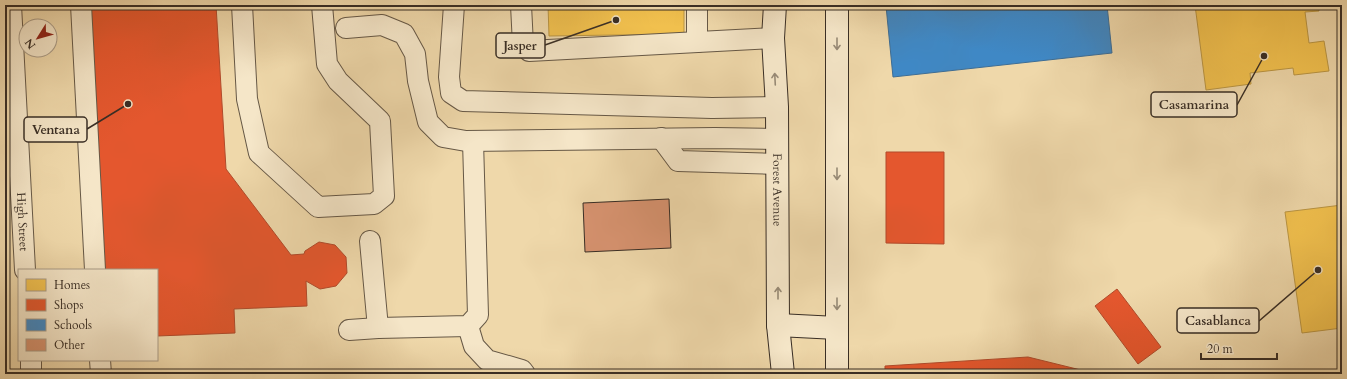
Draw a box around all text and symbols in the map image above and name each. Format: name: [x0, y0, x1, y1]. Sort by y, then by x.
north arrow: [18, 18, 58, 58]
callout: Jasper: [496, 33, 545, 58]
text: N: [21, 35, 39, 52]
text: Jasper: [501, 37, 538, 55]
one-way arrow: [833, 37, 841, 50]
one-way arrow: [772, 73, 779, 86]
callout: Casamarina: [1151, 92, 1237, 117]
text: Casamarina: [1159, 96, 1230, 114]
callout: Ventana: [24, 117, 87, 142]
text: Ventana: [32, 121, 80, 139]
street label: Forest Avenue: [769, 153, 786, 226]
one-way arrow: [833, 167, 841, 180]
street label: High Street: [13, 192, 32, 252]
legend: [18, 269, 158, 361]
text: Homes: [54, 277, 90, 293]
one-way arrow: [774, 287, 782, 300]
text: Shops: [54, 297, 83, 313]
one-way arrow: [833, 297, 841, 310]
callout: Casablanca: [1177, 308, 1259, 333]
text: Casablanca: [1185, 312, 1252, 330]
text: Schools: [54, 317, 92, 333]
scale bar: [1201, 335, 1277, 361]
text: Other: [54, 337, 85, 353]
text: 20 m: [1207, 341, 1234, 357]

